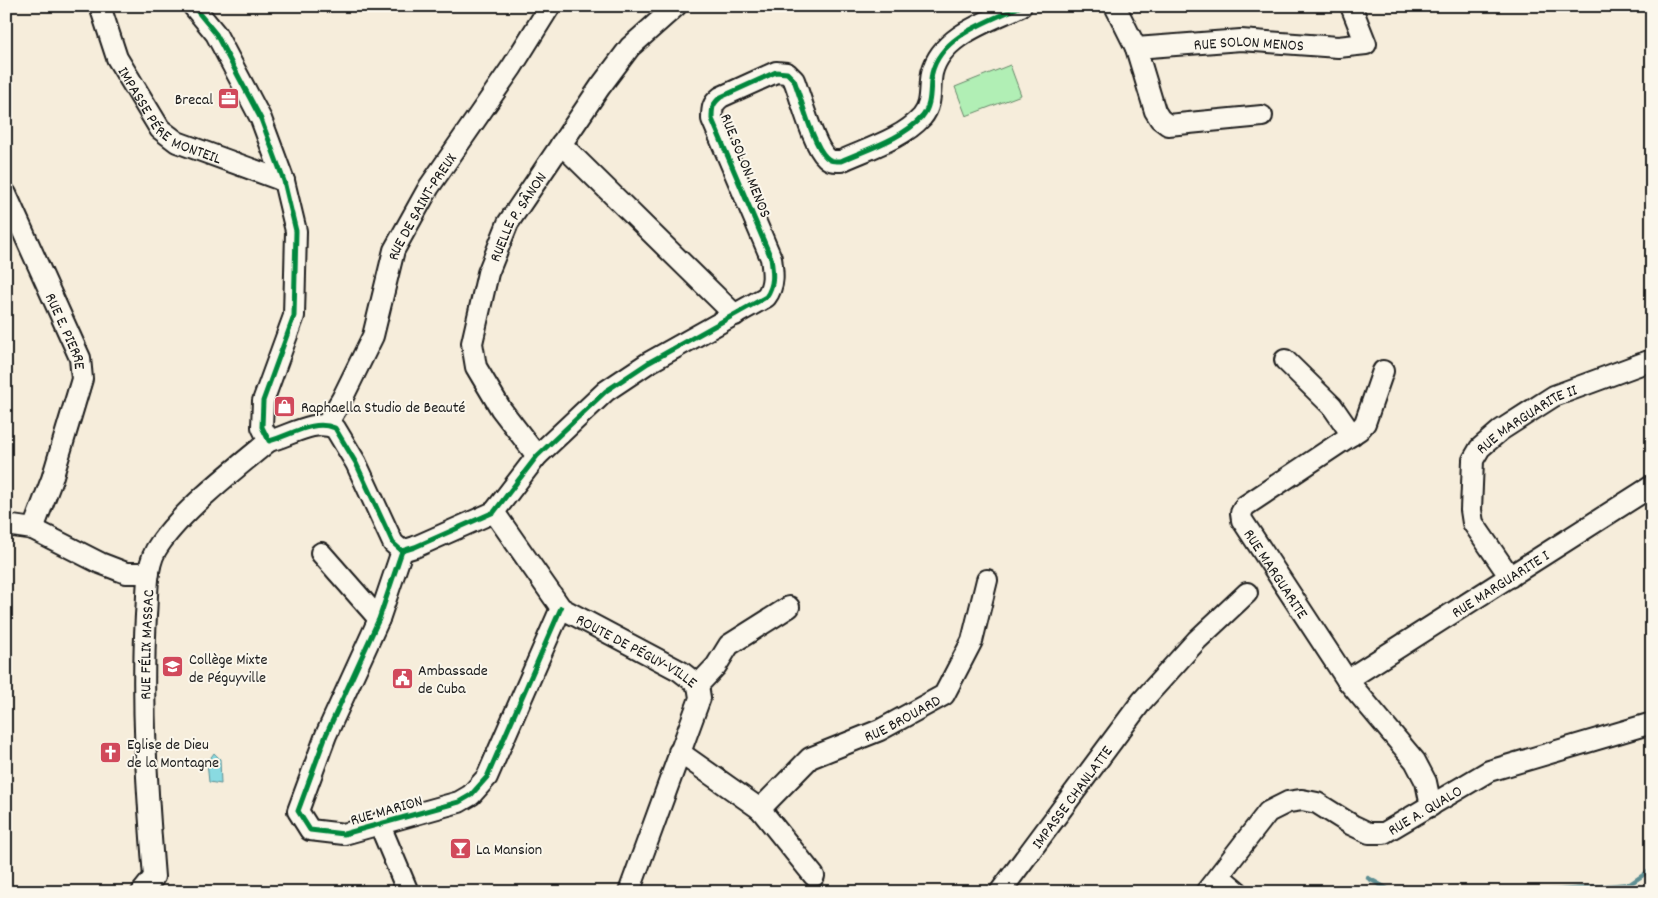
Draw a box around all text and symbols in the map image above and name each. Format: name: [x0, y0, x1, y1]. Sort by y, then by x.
street label: RUE SOLON MENOS: [1193, 31, 1305, 59]
street label: IMPASSE PÉRE MONTEIL: [111, 63, 225, 171]
office icon: Brecal: [217, 86, 241, 110]
place label: Brecal: [175, 89, 213, 112]
street label: RUE SOLON MENOS: [713, 110, 776, 222]
street label: RUE DE SAINT-PREUX: [383, 149, 463, 263]
street label: RUELLE P. SÂNON: [485, 168, 553, 266]
street label: RUE E. PIERRE: [38, 289, 90, 371]
street label: RUE MARGUARITE II: [1472, 379, 1581, 461]
shop icon: Raphaella Studio de Beauté: [273, 394, 297, 418]
place label: Raphaella Studio de Beauté: [301, 397, 466, 420]
street label: RUE MARGUARITE: [1237, 525, 1313, 625]
street label: RUE MARGUARITE I: [1448, 545, 1555, 625]
street label: RUE FÉLIX MASSAC: [135, 589, 161, 700]
street label: ROUTE DE PÉGUY-VILLE: [571, 609, 702, 695]
place label: Collège Mixte de Péguyville: [189, 649, 267, 690]
school or university icon: Collège Mixte de Péguyville: [161, 655, 185, 679]
place label: Ambassade de Cuba: [418, 660, 488, 701]
public building icon: Ambassade de Cuba: [390, 666, 414, 690]
street label: RUE BROUARD: [861, 690, 945, 749]
place label: Eglise de Dieu de la Montagne: [127, 734, 219, 775]
church icon: Eglise de Dieu de la Montagne: [99, 740, 123, 764]
street label: IMPASSE CHANLATTE: [1027, 741, 1120, 854]
street label: RUE A. QUALO: [1384, 780, 1467, 842]
street label: RUE MARION: [348, 790, 426, 833]
bar icon: La Mansion: [448, 836, 472, 860]
place label: La Mansion: [476, 839, 542, 862]

